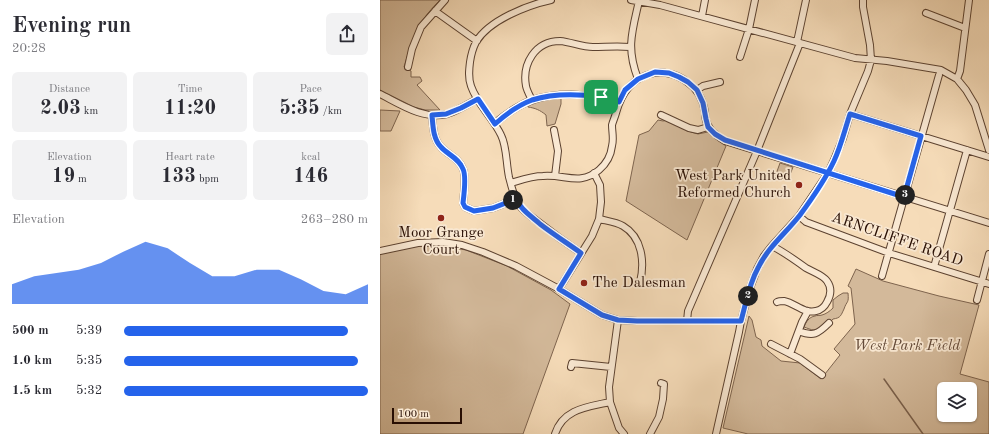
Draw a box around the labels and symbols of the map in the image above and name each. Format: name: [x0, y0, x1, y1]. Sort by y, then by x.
pin: [584, 80, 618, 114]
place label: West Park United Reformed Church: [675, 169, 791, 201]
marker: West Park United Reformed Church: [794, 180, 804, 190]
pin: 3: [895, 185, 915, 205]
pin: 1: [503, 190, 523, 210]
street label: ARNCLIFFE ROAD: [829, 210, 965, 270]
marker: Moor Grange Court: [436, 213, 446, 223]
place label: Moor Grange Court: [398, 226, 484, 258]
place label: The Dalesman: [592, 276, 686, 291]
marker: The Dalesman: [579, 278, 589, 288]
pin: 2: [738, 286, 758, 306]
park label: West Park Field: [854, 339, 961, 354]
scale bar: [392, 406, 462, 425]

